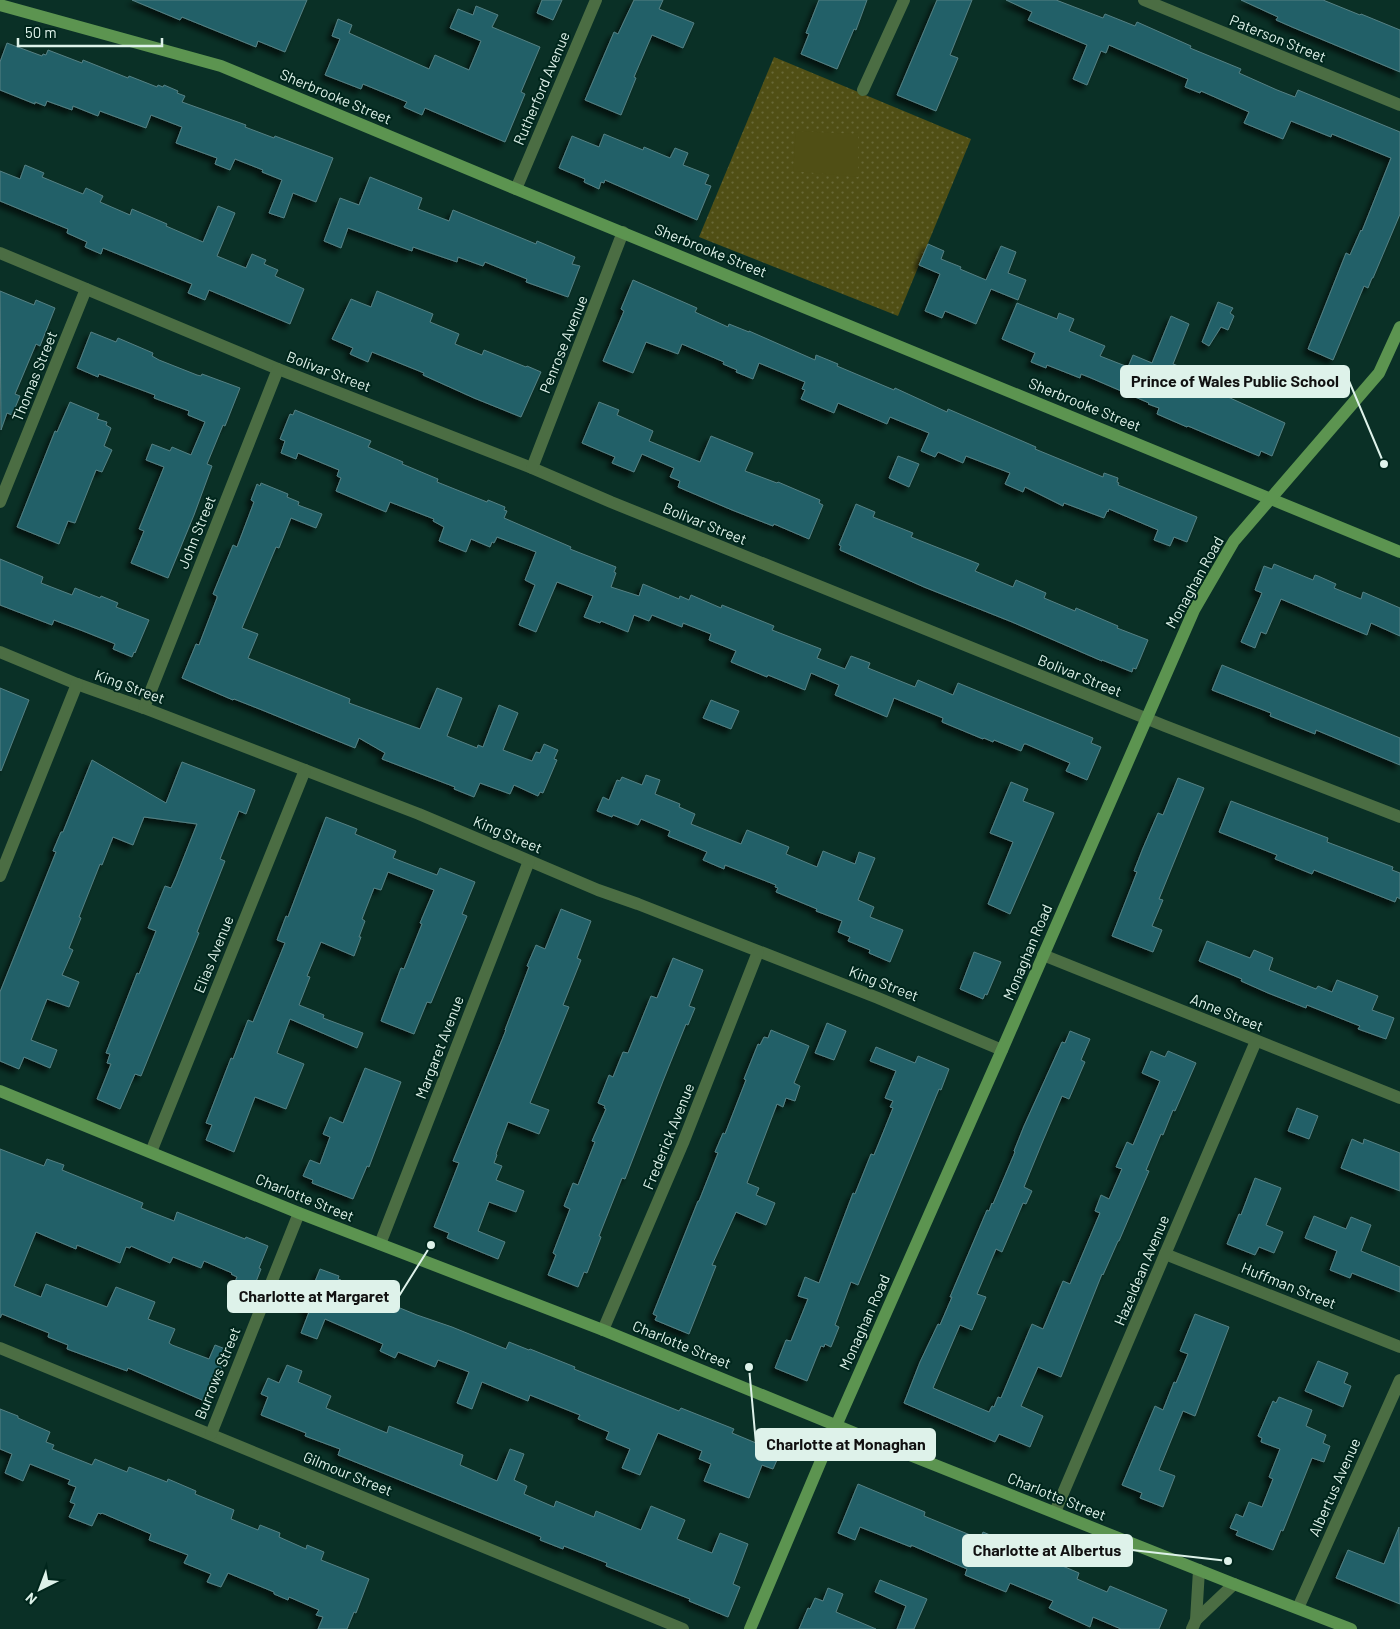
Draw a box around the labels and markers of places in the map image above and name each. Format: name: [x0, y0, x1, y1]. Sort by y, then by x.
callout: Prince of Wales Public School: [1121, 366, 1349, 397]
callout: Charlotte at Margaret: [228, 1281, 399, 1312]
callout: Charlotte at Monaghan: [756, 1429, 935, 1460]
callout: Charlotte at Albertus: [963, 1535, 1132, 1566]

